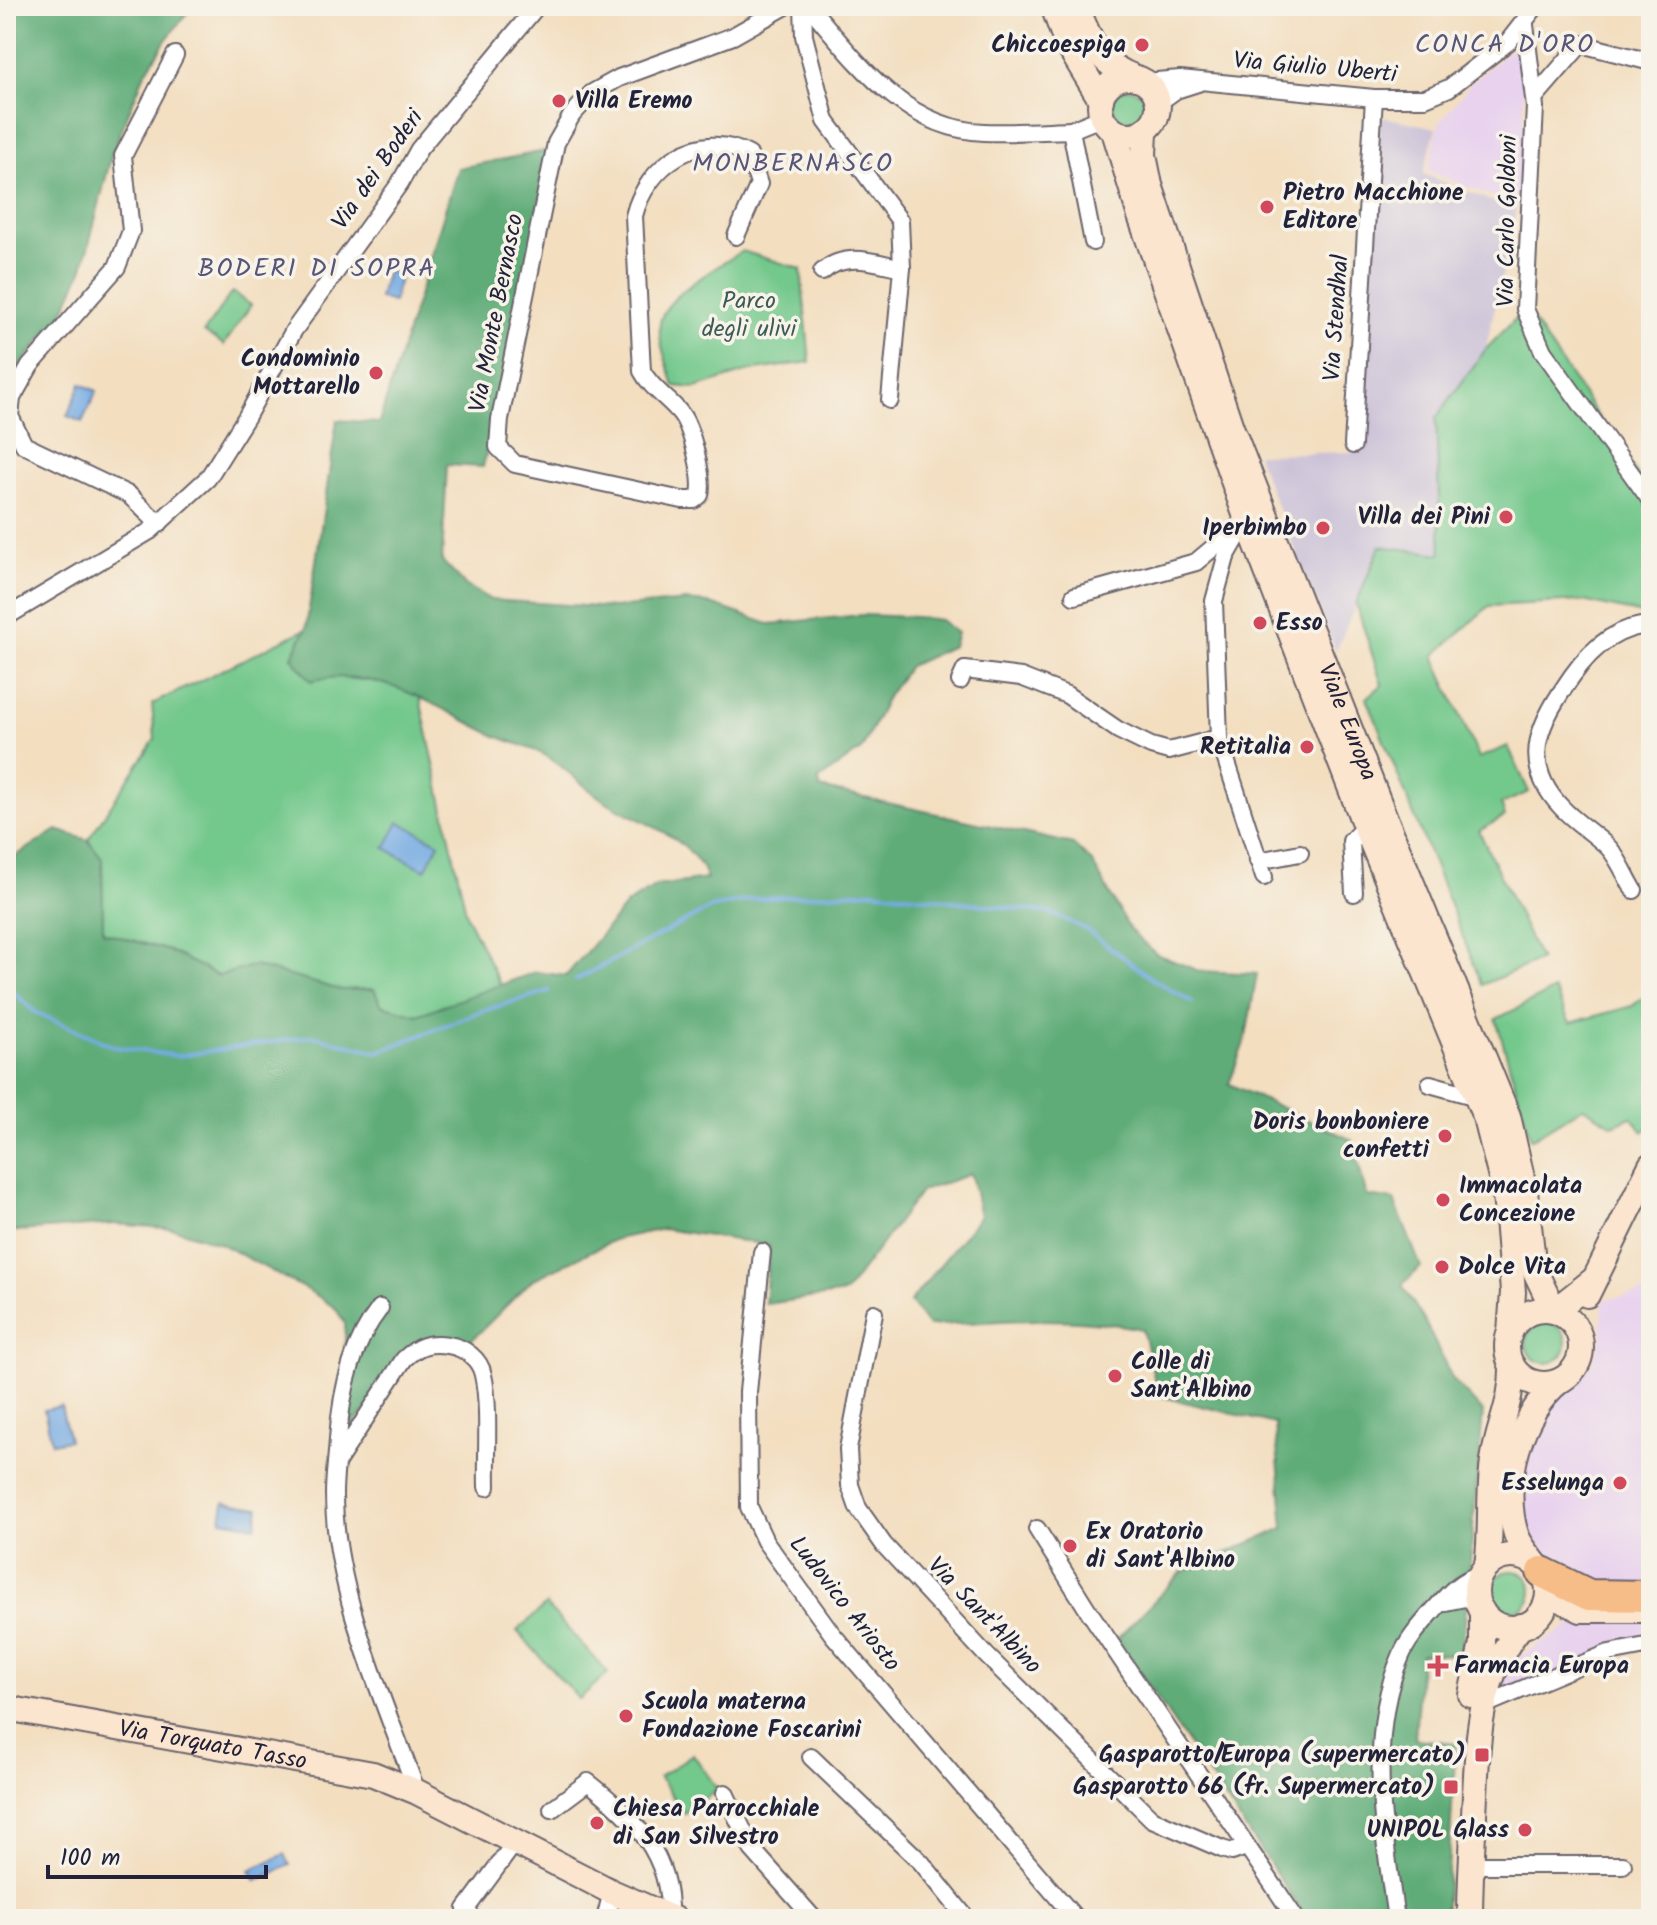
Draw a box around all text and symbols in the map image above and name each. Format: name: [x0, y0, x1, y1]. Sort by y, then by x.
district label: CONCA D'ORO: [1415, 24, 1595, 66]
place label: Chiccoespiga: [991, 26, 1126, 65]
marker: Chiccoespiga: [1133, 36, 1151, 54]
street label: Via Giulio Uberti: [1232, 41, 1400, 95]
place label: Villa Eremo: [575, 82, 693, 121]
marker: Villa Eremo: [550, 92, 568, 110]
street label: Via dei Boderi: [322, 100, 435, 239]
street label: Via Carlo Goldoni: [1487, 133, 1529, 307]
district label: MONBERNASCO: [692, 143, 894, 185]
place label: Pietro Macchione Editore: [1283, 174, 1464, 241]
marker: Pietro Macchione Editore: [1258, 198, 1276, 216]
street label: Via Monte Bernasco: [459, 210, 535, 416]
district label: BODERI DI SOPRA: [198, 248, 436, 290]
street label: Via Stendhal: [1313, 253, 1361, 383]
park label: Parco degli ulivi: [702, 282, 797, 349]
place label: Condominio Mottarello: [241, 340, 360, 407]
marker: Condominio Mottarello: [367, 364, 385, 382]
place label: Villa dei Pini: [1358, 498, 1491, 537]
marker: Villa dei Pini: [1497, 508, 1515, 526]
place label: Iperbimbo: [1202, 509, 1307, 548]
marker: Iperbimbo: [1314, 519, 1332, 537]
place label: Esso: [1276, 604, 1323, 643]
marker: Esso: [1251, 614, 1269, 632]
street label: Viale Europa: [1307, 658, 1388, 787]
place label: Retitalia: [1200, 728, 1291, 767]
marker: Retitalia: [1298, 738, 1316, 756]
place label: Doris bonboniere confetti: [1253, 1103, 1430, 1170]
marker: Doris bonboniere confetti: [1436, 1127, 1454, 1145]
place label: Immacolata Concezione: [1459, 1167, 1582, 1234]
marker: Immacolata Concezione: [1434, 1191, 1452, 1209]
place label: Dolce Vita: [1458, 1248, 1566, 1287]
marker: Dolce Vita: [1433, 1258, 1451, 1276]
place label: Colle di Sant'Albino: [1131, 1343, 1252, 1410]
marker: Colle di Sant'Albino: [1106, 1367, 1124, 1385]
place label: Esselunga: [1502, 1464, 1604, 1503]
marker: Esselunga: [1611, 1474, 1629, 1492]
place label: Ex Oratorio di Sant'Albino: [1086, 1513, 1235, 1580]
street label: Ludovico Ariosto: [778, 1527, 910, 1681]
marker: Ex Oratorio di Sant'Albino: [1061, 1537, 1079, 1555]
street label: Via Sant'Albino: [917, 1548, 1051, 1684]
place label: Farmacia Europa: [1454, 1647, 1629, 1686]
marker: Farmacia Europa: [1429, 1657, 1447, 1675]
place label: Scuola materna Fondazione Foscarini: [642, 1683, 862, 1750]
marker: Scuola materna Fondazione Foscarini: [617, 1707, 635, 1725]
street label: Via Torquato Tasso: [115, 1709, 310, 1781]
place label: Gasparotto/Europa (supermercato): [1099, 1736, 1466, 1775]
marker: Gasparotto/Europa (supermercato): [1473, 1746, 1491, 1764]
place label: Gasparotto 66 (fr. Supermercato): [1073, 1768, 1435, 1807]
marker: Gasparotto 66 (fr. Supermercato): [1442, 1778, 1460, 1796]
place label: Chiesa Parrocchiale di San Silvestro: [613, 1790, 820, 1857]
place label: UNIPOL Glass: [1366, 1811, 1509, 1850]
marker: Chiesa Parrocchiale di San Silvestro: [588, 1814, 606, 1832]
marker: UNIPOL Glass: [1516, 1821, 1534, 1839]
scale bar: [48, 1829, 266, 1879]
text: 100 m: [60, 1839, 120, 1878]

